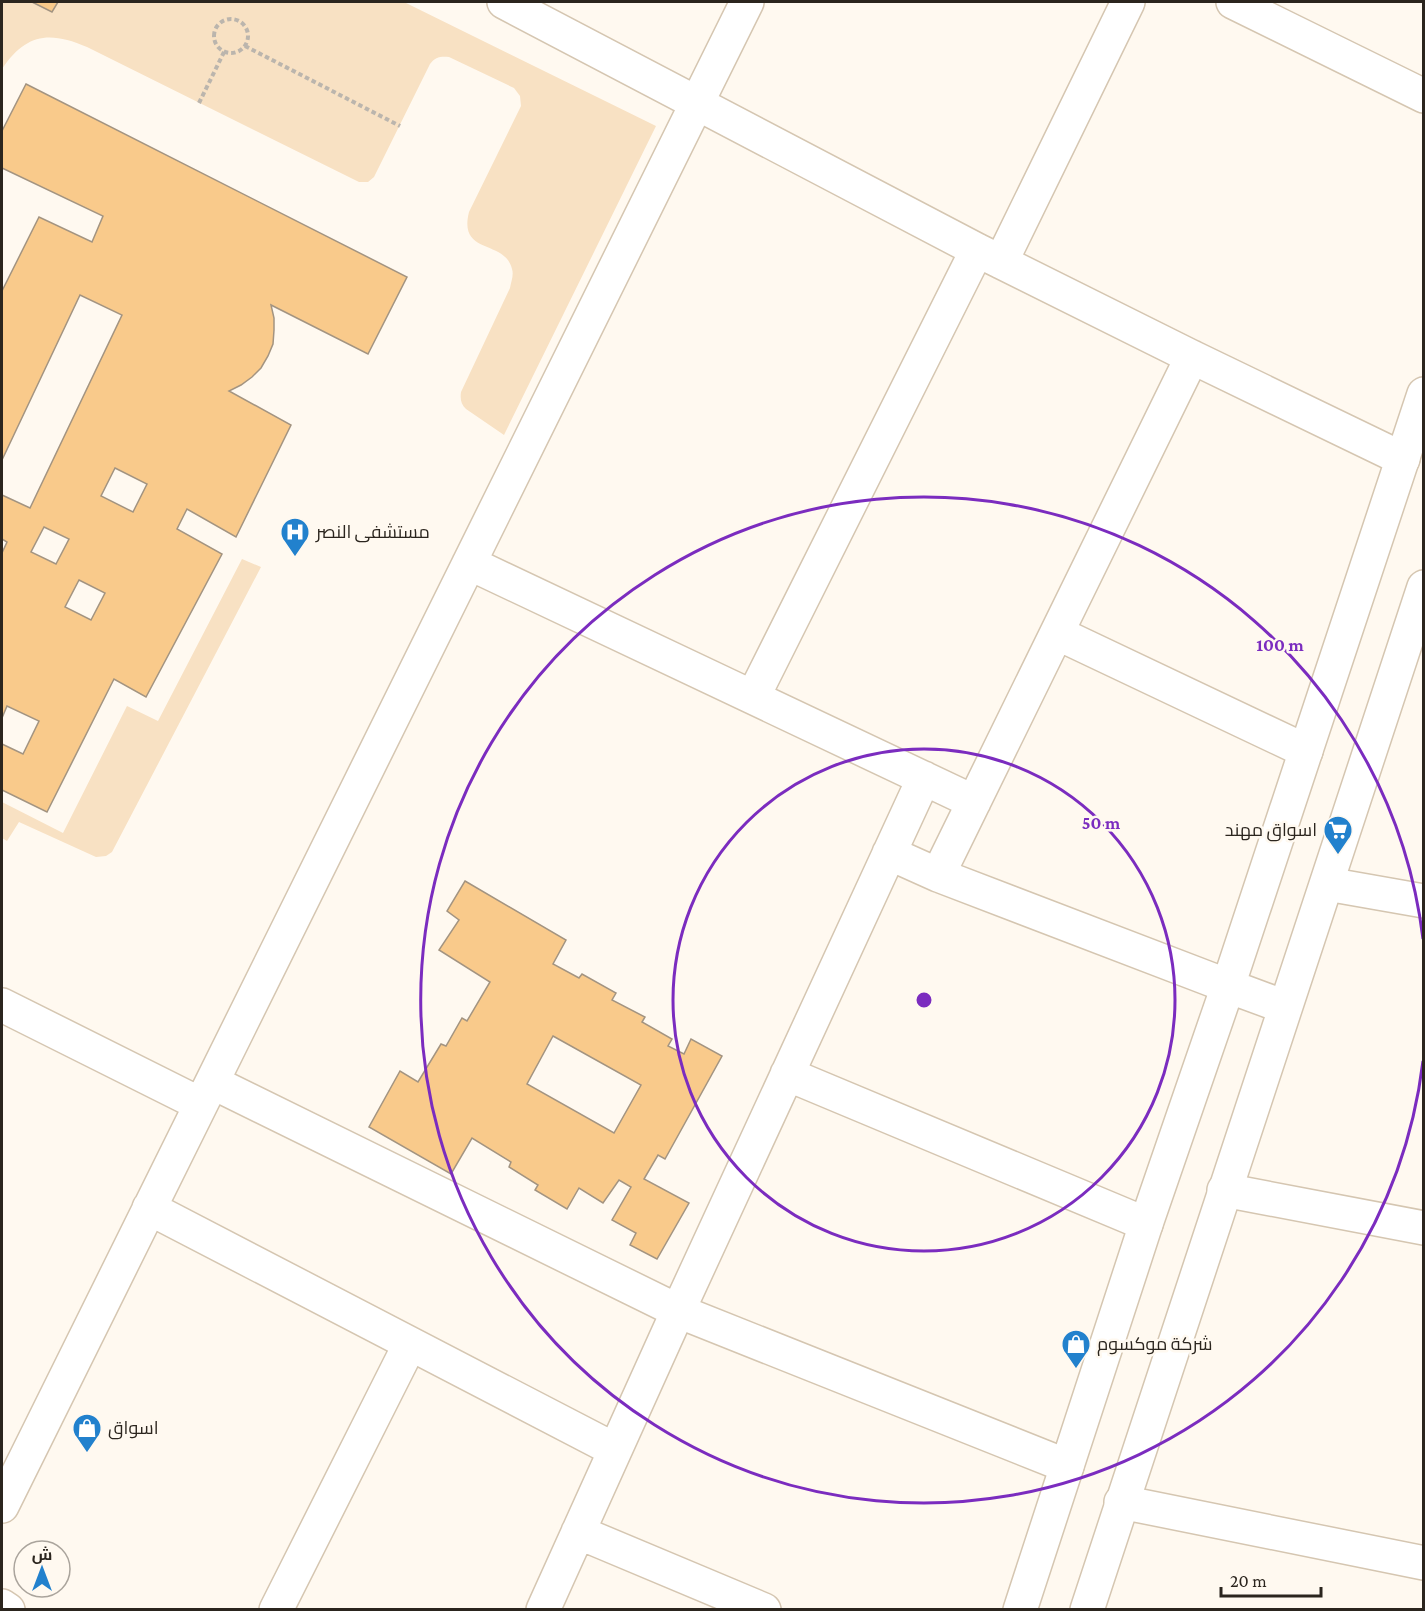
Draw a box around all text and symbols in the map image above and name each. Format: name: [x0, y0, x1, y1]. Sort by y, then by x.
hospital icon: مستشفى النصر: [279, 516, 311, 558]
place label: مستشفى النصر: [315, 522, 430, 543]
text: 100 m: [1256, 635, 1304, 655]
text: 50 m: [1082, 813, 1121, 833]
supermarket icon: اسواق مهند: [1322, 814, 1354, 856]
place label: اسواق مهند: [1225, 820, 1317, 842]
centre of rings: [914, 990, 934, 1010]
shop icon: شركة موكسوم: [1060, 1328, 1092, 1370]
place label: شركة موكسوم: [1097, 1334, 1212, 1356]
shop icon: اسواق: [71, 1412, 103, 1454]
place label: اسواق: [108, 1418, 159, 1440]
north arrow: [12, 1539, 72, 1599]
text: ش: [32, 1546, 52, 1564]
scale bar: [1221, 1560, 1322, 1598]
text: 20 m: [1230, 1571, 1267, 1591]

